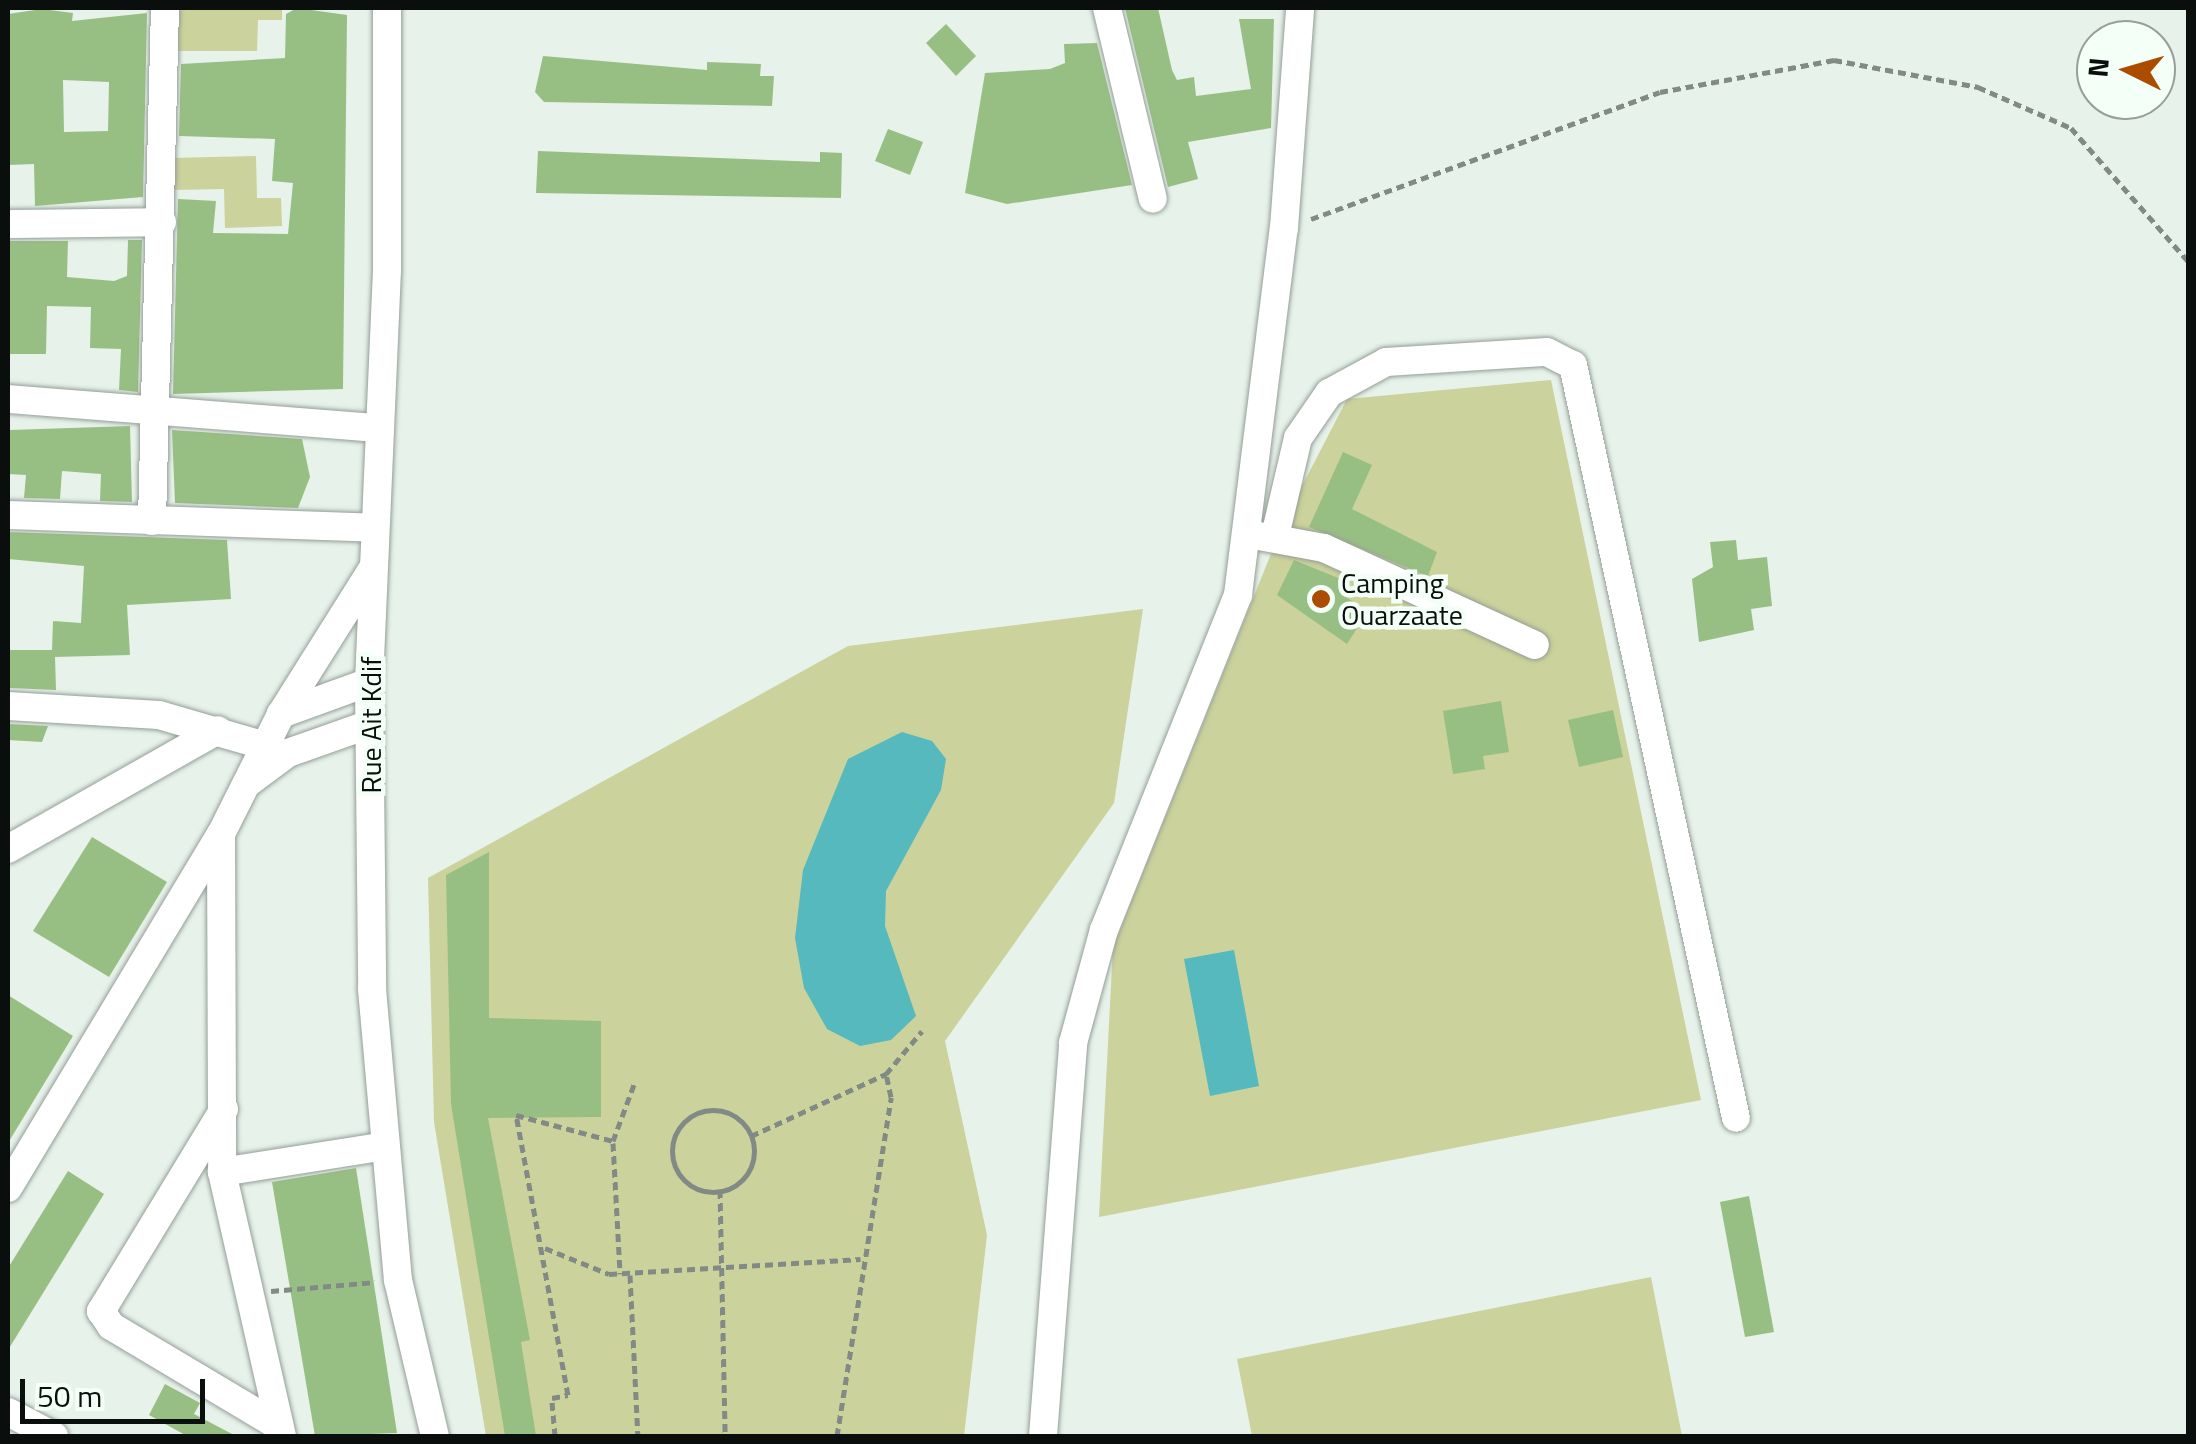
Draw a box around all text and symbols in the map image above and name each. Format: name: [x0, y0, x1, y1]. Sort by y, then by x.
north arrow: [2076, 20, 2176, 120]
text: N: [2075, 56, 2120, 79]
place label: Camping Ouarzaate: [1341, 566, 1463, 632]
marker: Camping Ouarzaate: [1310, 588, 1332, 610]
street label: Rue Ait Kdif: [354, 657, 388, 793]
scale bar: [25, 1359, 210, 1421]
text: 50 m: [37, 1373, 102, 1419]

